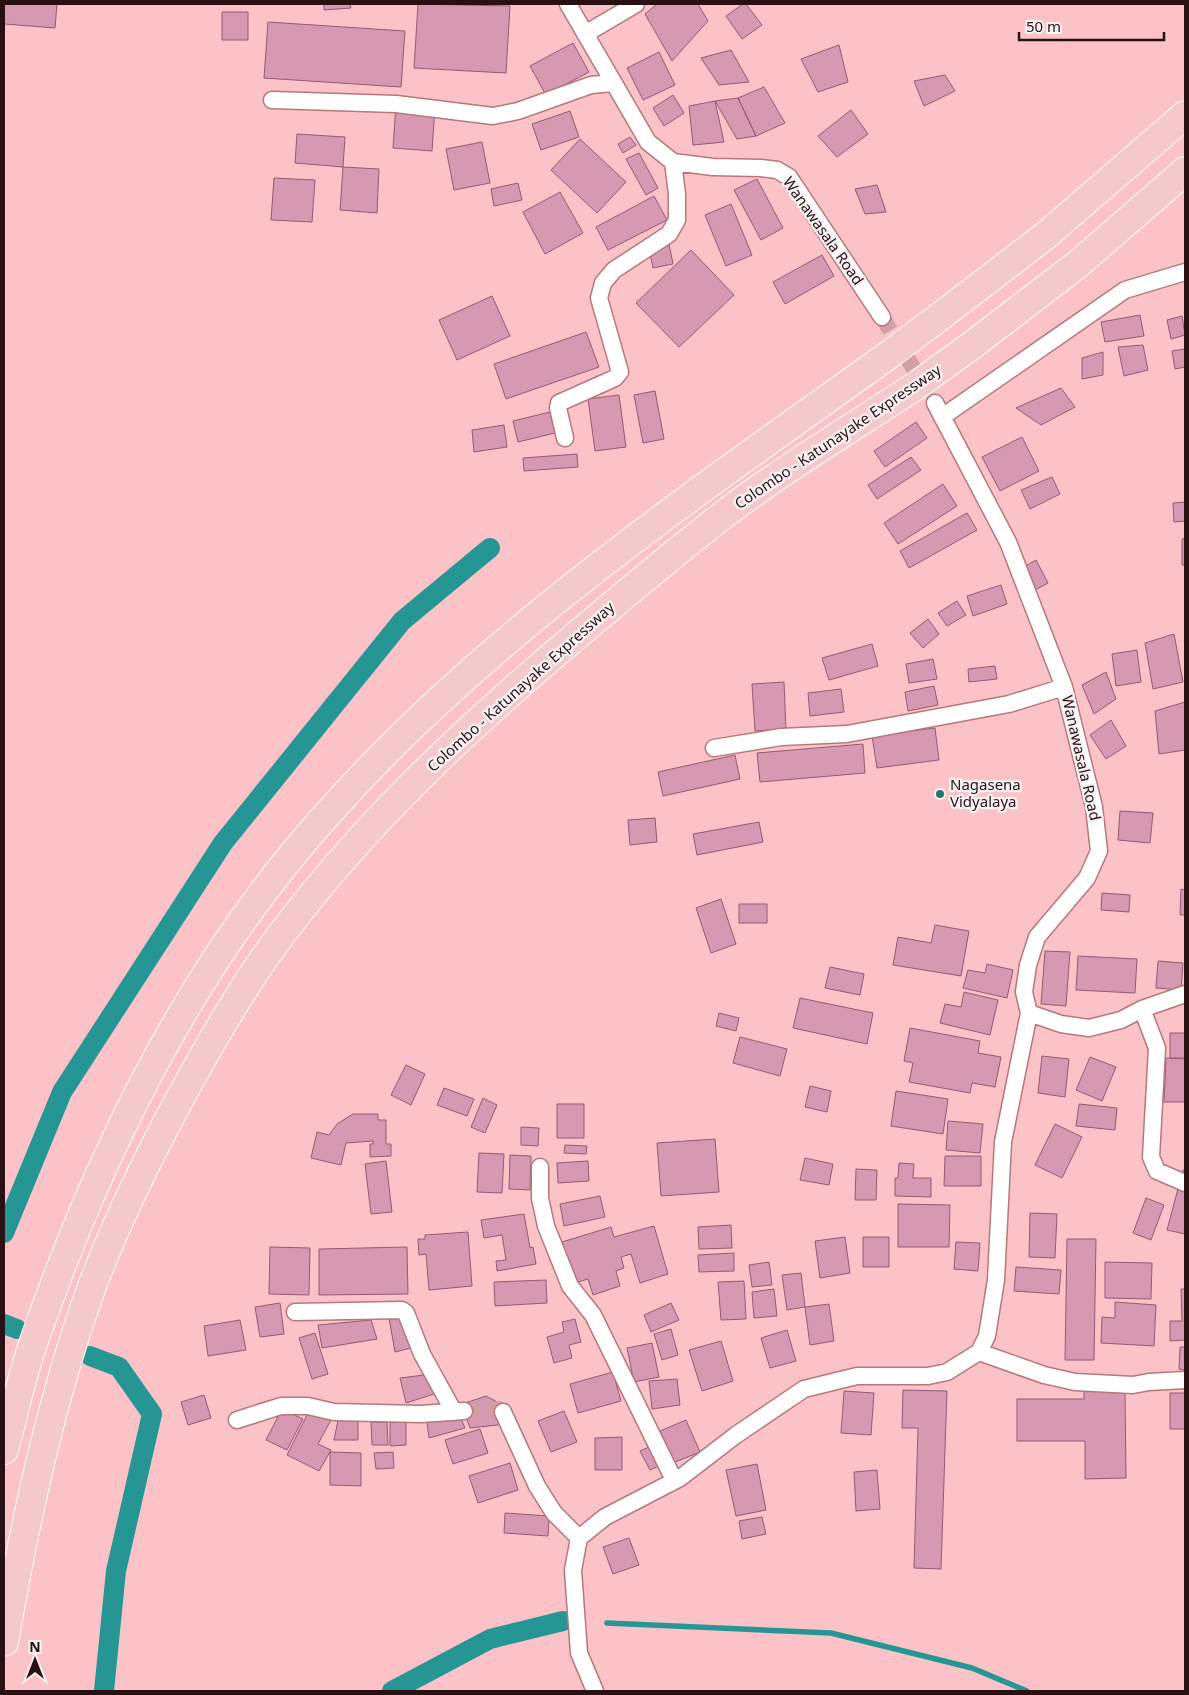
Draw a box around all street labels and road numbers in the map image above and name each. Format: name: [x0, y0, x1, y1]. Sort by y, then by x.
street label: Wanawasala Road: [779, 172, 869, 289]
street label: Colombo - Katunayake Expressway: [730, 359, 945, 513]
street label: Colombo - Katunayake Expressway: [423, 597, 618, 776]
street label: Wanawasala Road: [1058, 693, 1106, 822]

